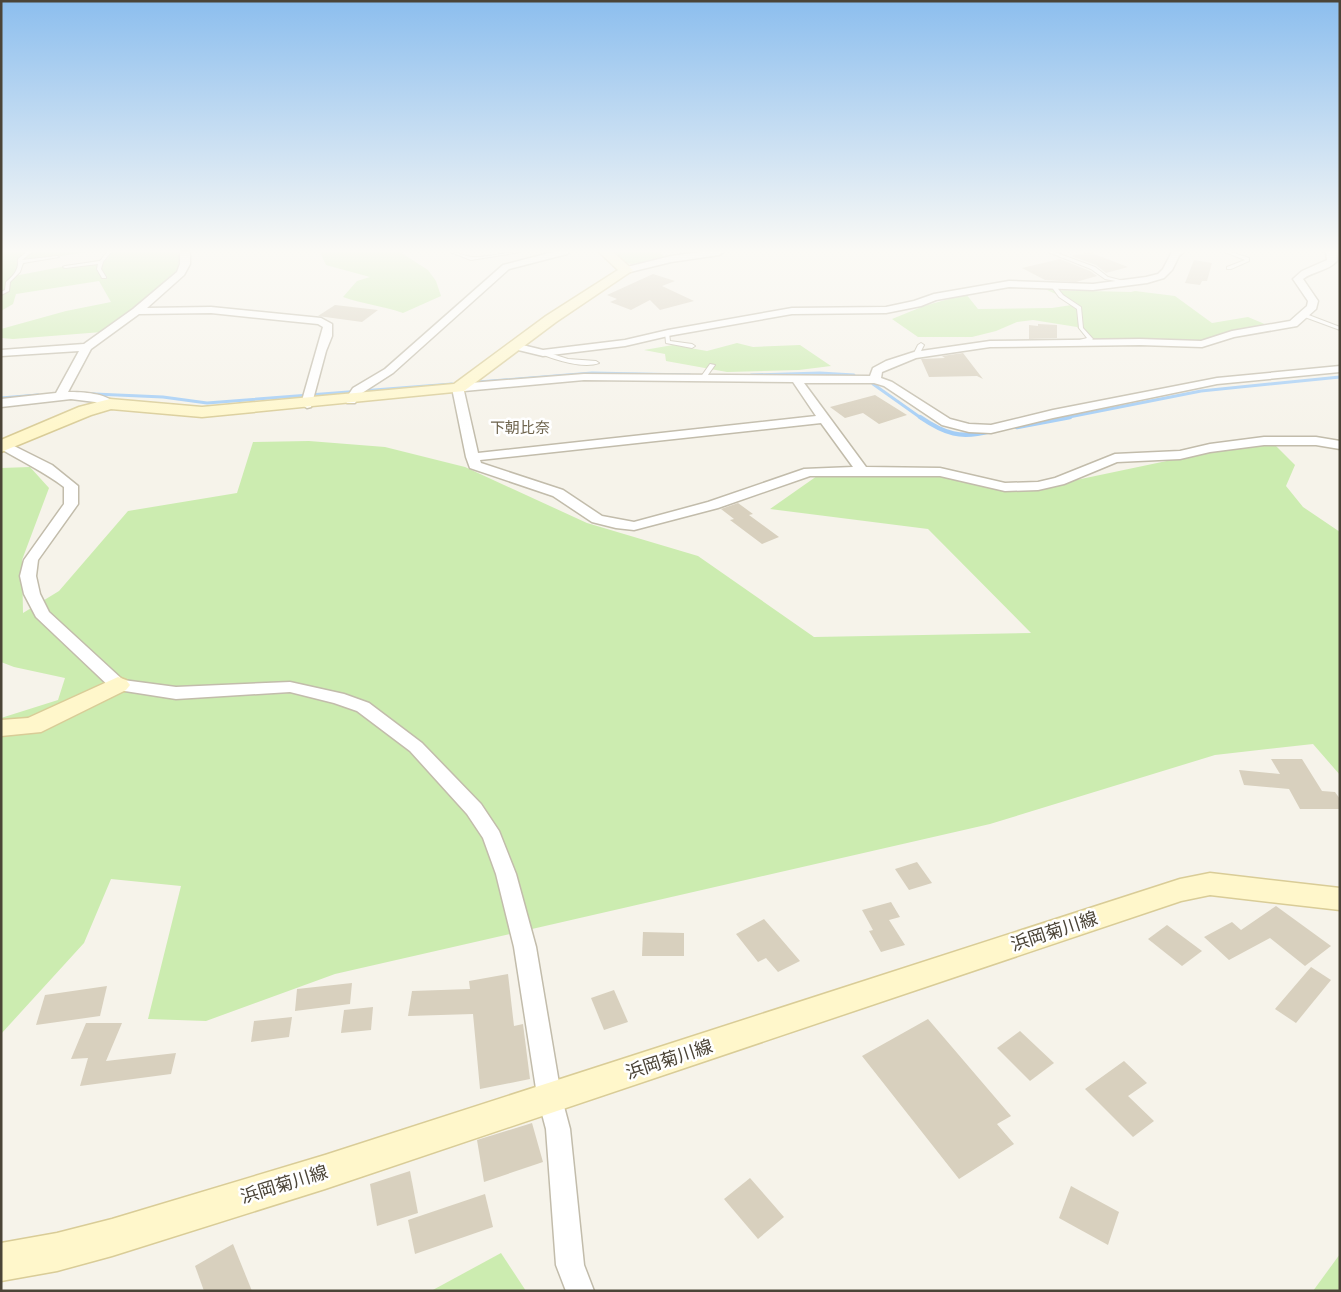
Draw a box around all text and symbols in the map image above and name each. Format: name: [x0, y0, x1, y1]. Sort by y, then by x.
district label: 下朝比奈: [490, 419, 550, 437]
street label: 浜岡菊川線: [1008, 907, 1100, 955]
street label: 浜岡菊川線: [623, 1035, 715, 1083]
street label: 浜岡菊川線: [238, 1161, 330, 1207]

